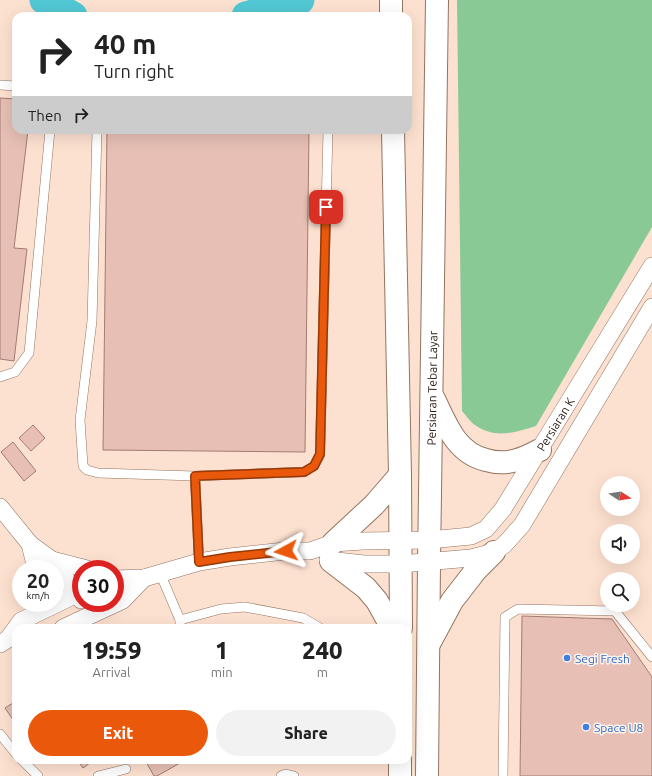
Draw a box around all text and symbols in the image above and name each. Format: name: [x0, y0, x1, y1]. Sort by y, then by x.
icon: right: [28, 28, 80, 80]
text: 40 m: [94, 28, 156, 59]
text: Turn right: [94, 61, 174, 81]
icon: right: [70, 104, 92, 126]
text: Then: [28, 107, 62, 124]
pin: [309, 190, 343, 224]
icon: arrive: [315, 196, 337, 218]
street label: Persiaran Tebar Layar: [424, 330, 439, 446]
street label: Persiaran K: [534, 395, 577, 453]
north arrow: [600, 476, 640, 516]
map controls: [600, 476, 640, 612]
button: sound: [600, 524, 640, 564]
position arrow: [265, 530, 307, 572]
speed limit sign: 30: [72, 560, 124, 612]
text: 20: [27, 569, 49, 592]
button: search: [600, 572, 640, 612]
text: km/h: [26, 590, 50, 601]
text: 19:59: [81, 637, 141, 664]
text: 1: [215, 637, 228, 664]
text: 240: [302, 637, 343, 664]
place label: Segi Fresh: [575, 652, 630, 665]
marker: Segi Fresh: [562, 653, 572, 663]
text: Arrival: [92, 665, 130, 679]
text: min: [211, 665, 233, 679]
text: m: [317, 665, 328, 679]
button: Exit: [28, 710, 208, 756]
button: Share: [216, 710, 396, 756]
place label: Space U8: [594, 721, 644, 734]
marker: Space U8: [581, 722, 591, 732]

